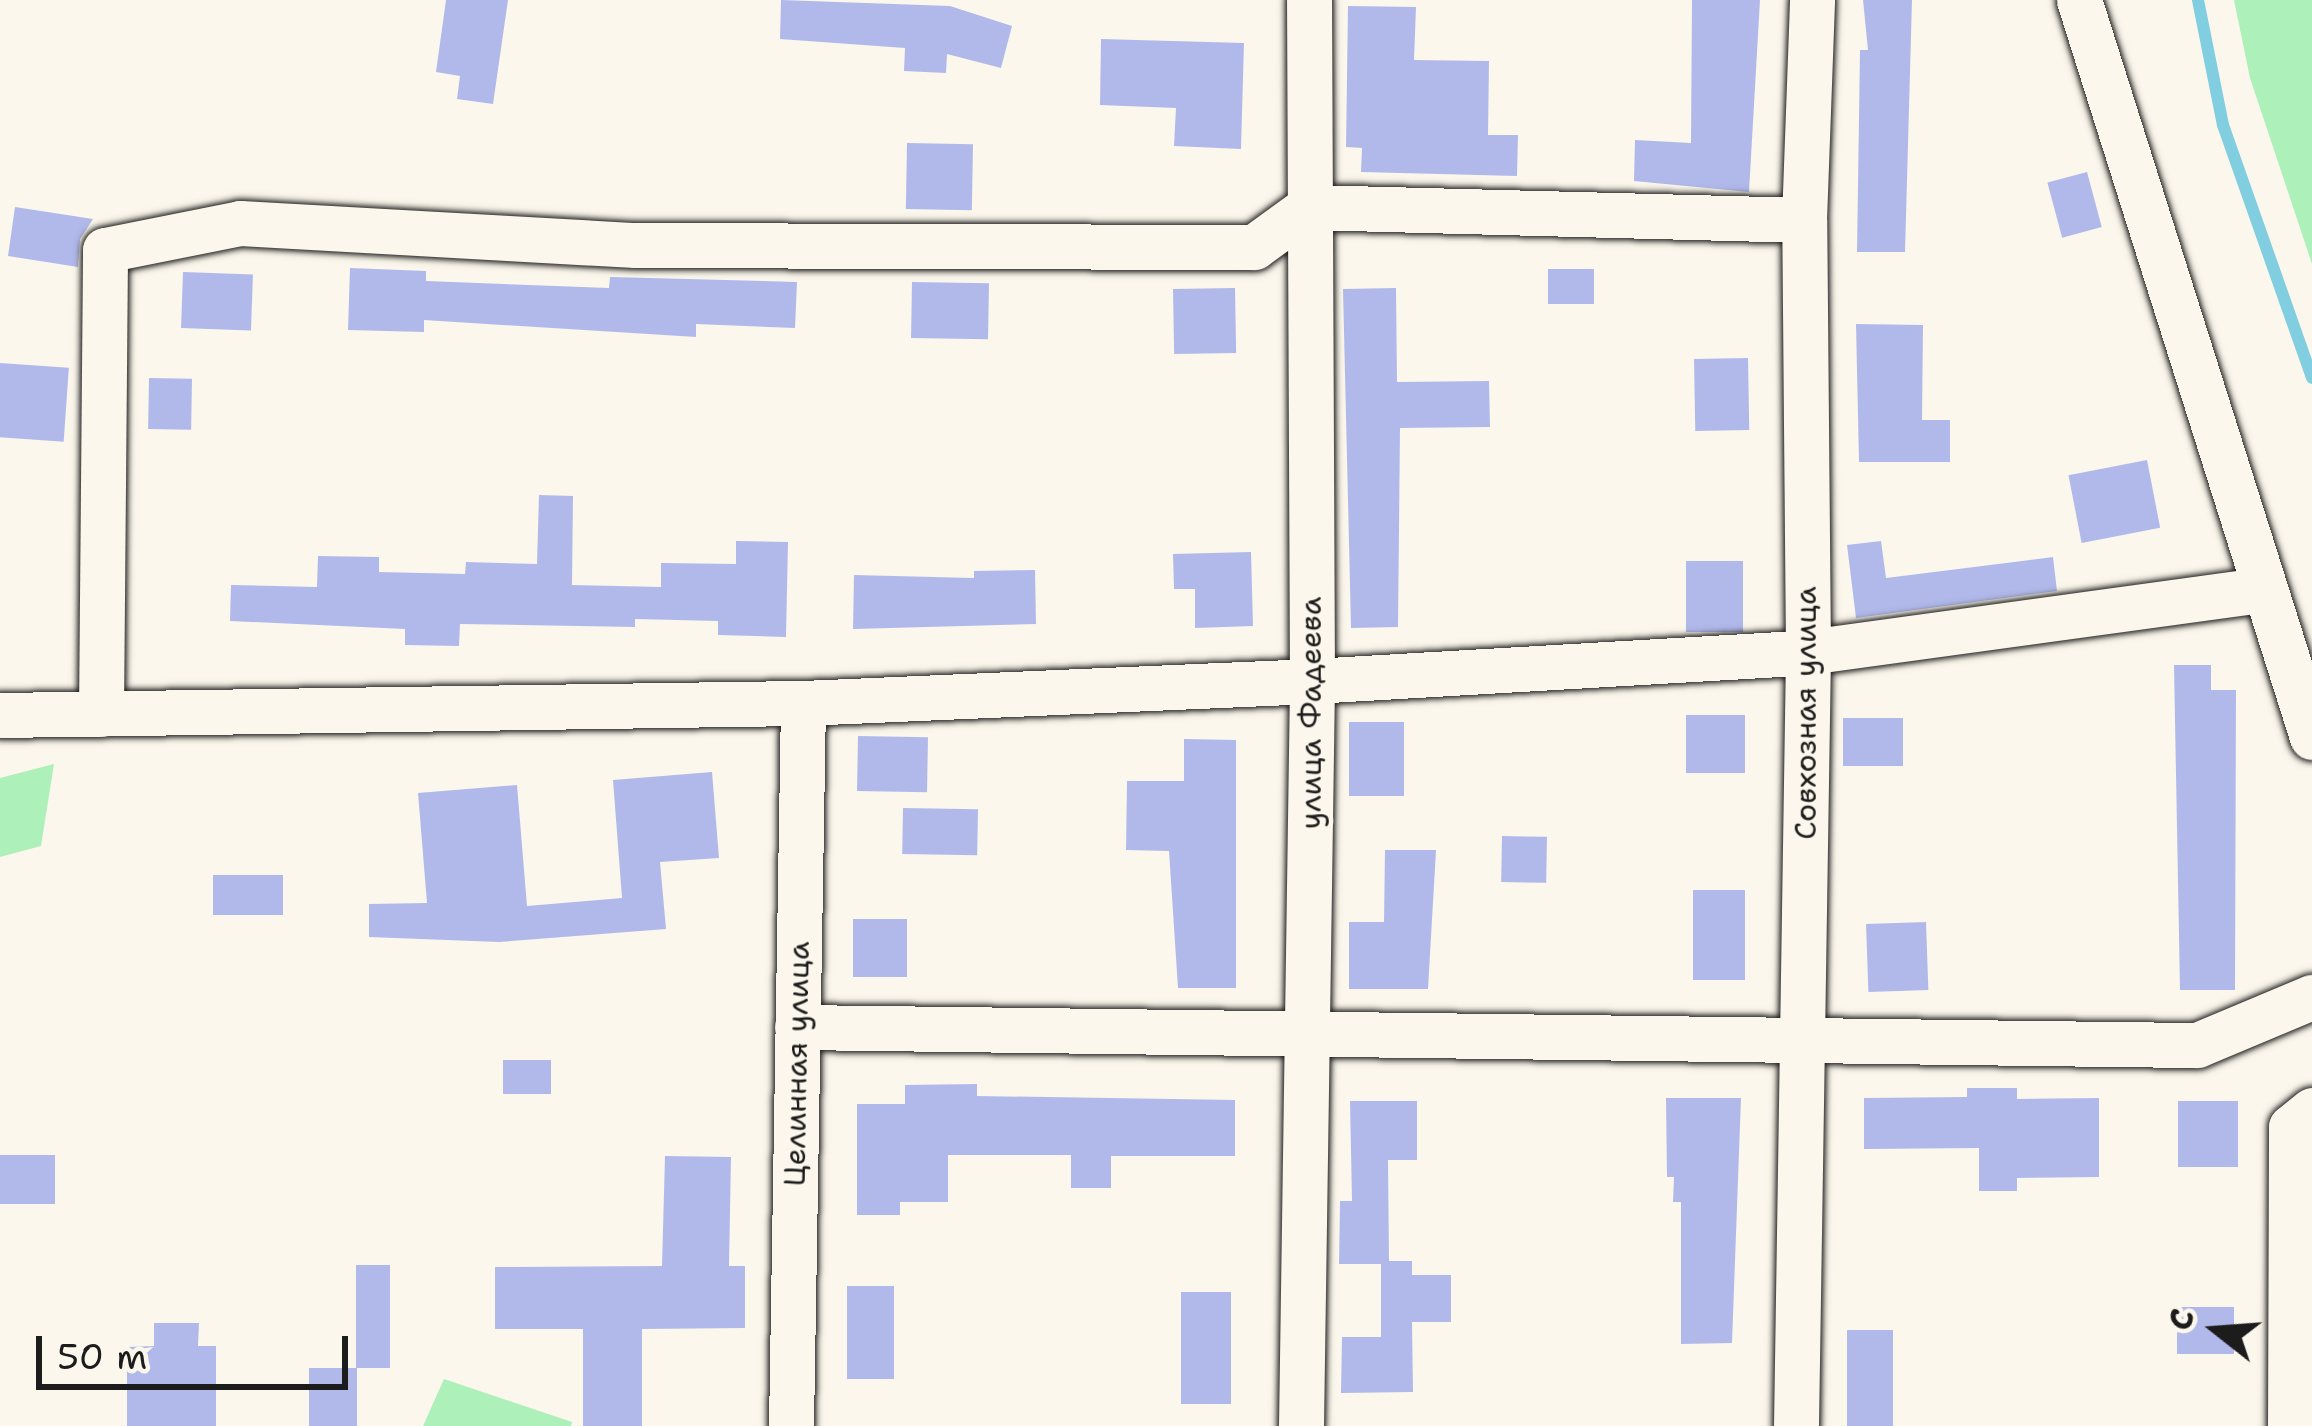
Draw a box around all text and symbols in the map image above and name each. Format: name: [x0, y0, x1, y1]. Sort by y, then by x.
street label: Совхозная улица: [1788, 586, 1824, 840]
street label: улица Фадеева: [1293, 597, 1329, 829]
street label: Целинная улица: [777, 941, 817, 1187]
north arrow: [2156, 1270, 2276, 1390]
text: С: [2157, 1303, 2206, 1336]
scale bar: [42, 1312, 354, 1386]
text: 50 m: [57, 1332, 147, 1381]

